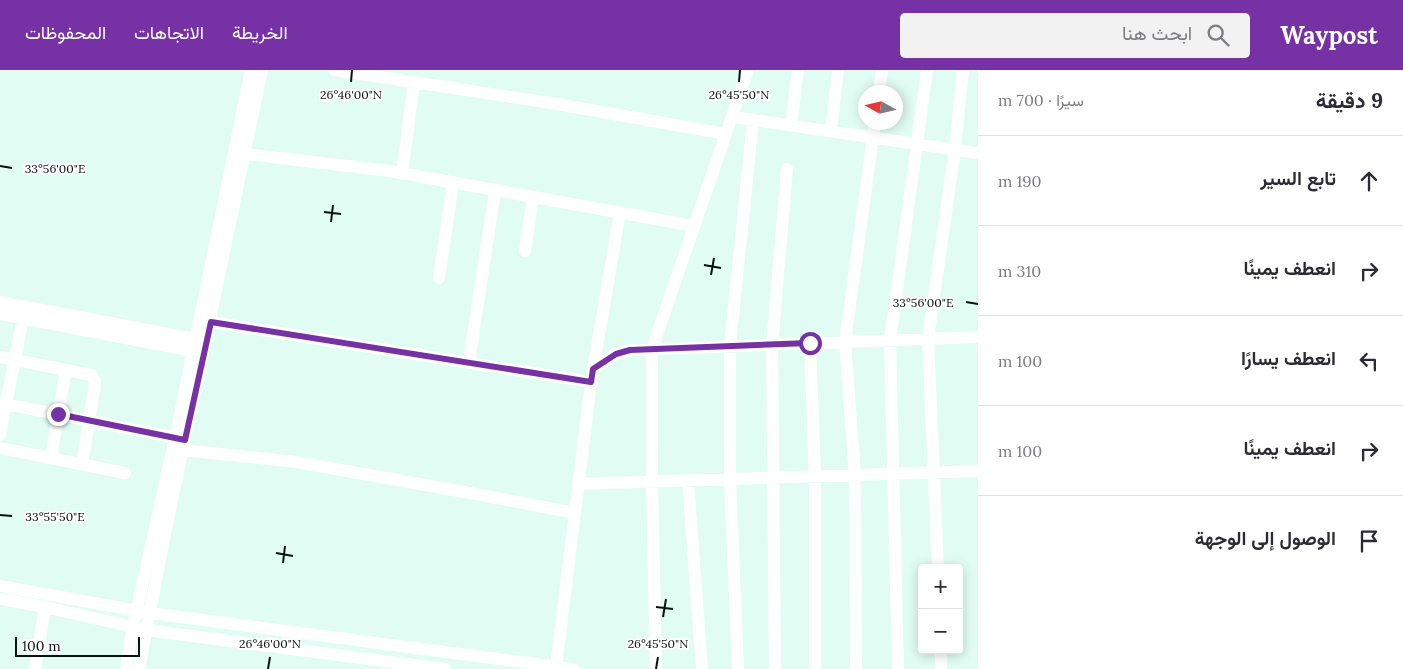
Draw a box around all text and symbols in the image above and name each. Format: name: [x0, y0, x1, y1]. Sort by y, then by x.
search box: [900, 13, 1250, 58]
text: Waypost: [1280, 20, 1378, 51]
text: المحفوظات: [25, 21, 106, 44]
text: الاتجاهات: [134, 21, 204, 44]
text: الخريطة: [232, 21, 288, 44]
text: ابحث هنا: [1122, 21, 1192, 45]
icon: search: [1204, 21, 1232, 49]
north arrow: [858, 85, 903, 130]
text: 26°46'00"N: [320, 87, 382, 102]
text: 26°45'50"N: [709, 87, 769, 102]
text: 9 دقيقة: [1316, 87, 1383, 114]
text: سيرًا · 700 m: [998, 90, 1084, 110]
text: 33°56'00"E: [25, 161, 85, 176]
text: تابع السير: [1260, 166, 1336, 190]
icon: ahead: [1355, 167, 1383, 195]
text: 190 m: [998, 171, 1042, 191]
text: انعطف يمينًا: [1243, 256, 1336, 280]
icon: right: [1355, 257, 1383, 285]
text: 310 m: [998, 261, 1041, 281]
text: 33°56'00"E: [893, 295, 953, 310]
route start: [799, 332, 822, 355]
text: انعطف يسارًا: [1241, 346, 1336, 370]
icon: left: [1355, 347, 1383, 375]
text: 100 m: [998, 351, 1042, 371]
route end: [47, 403, 70, 426]
text: انعطف يمينًا: [1243, 436, 1336, 460]
icon: right: [1355, 437, 1383, 465]
text: 100 m: [998, 441, 1042, 461]
text: 33°55'50"E: [25, 509, 85, 524]
text: الوصول إلى الوجهة: [1195, 526, 1336, 550]
icon: arrive: [1355, 527, 1383, 555]
map controls: [918, 564, 963, 654]
button: +: [918, 564, 963, 609]
button: −: [918, 609, 963, 654]
scale bar: [15, 634, 140, 657]
text: 26°46'00"N: [239, 636, 301, 651]
text: 26°45'50"N: [628, 636, 688, 651]
text: 100 m: [22, 637, 61, 655]

